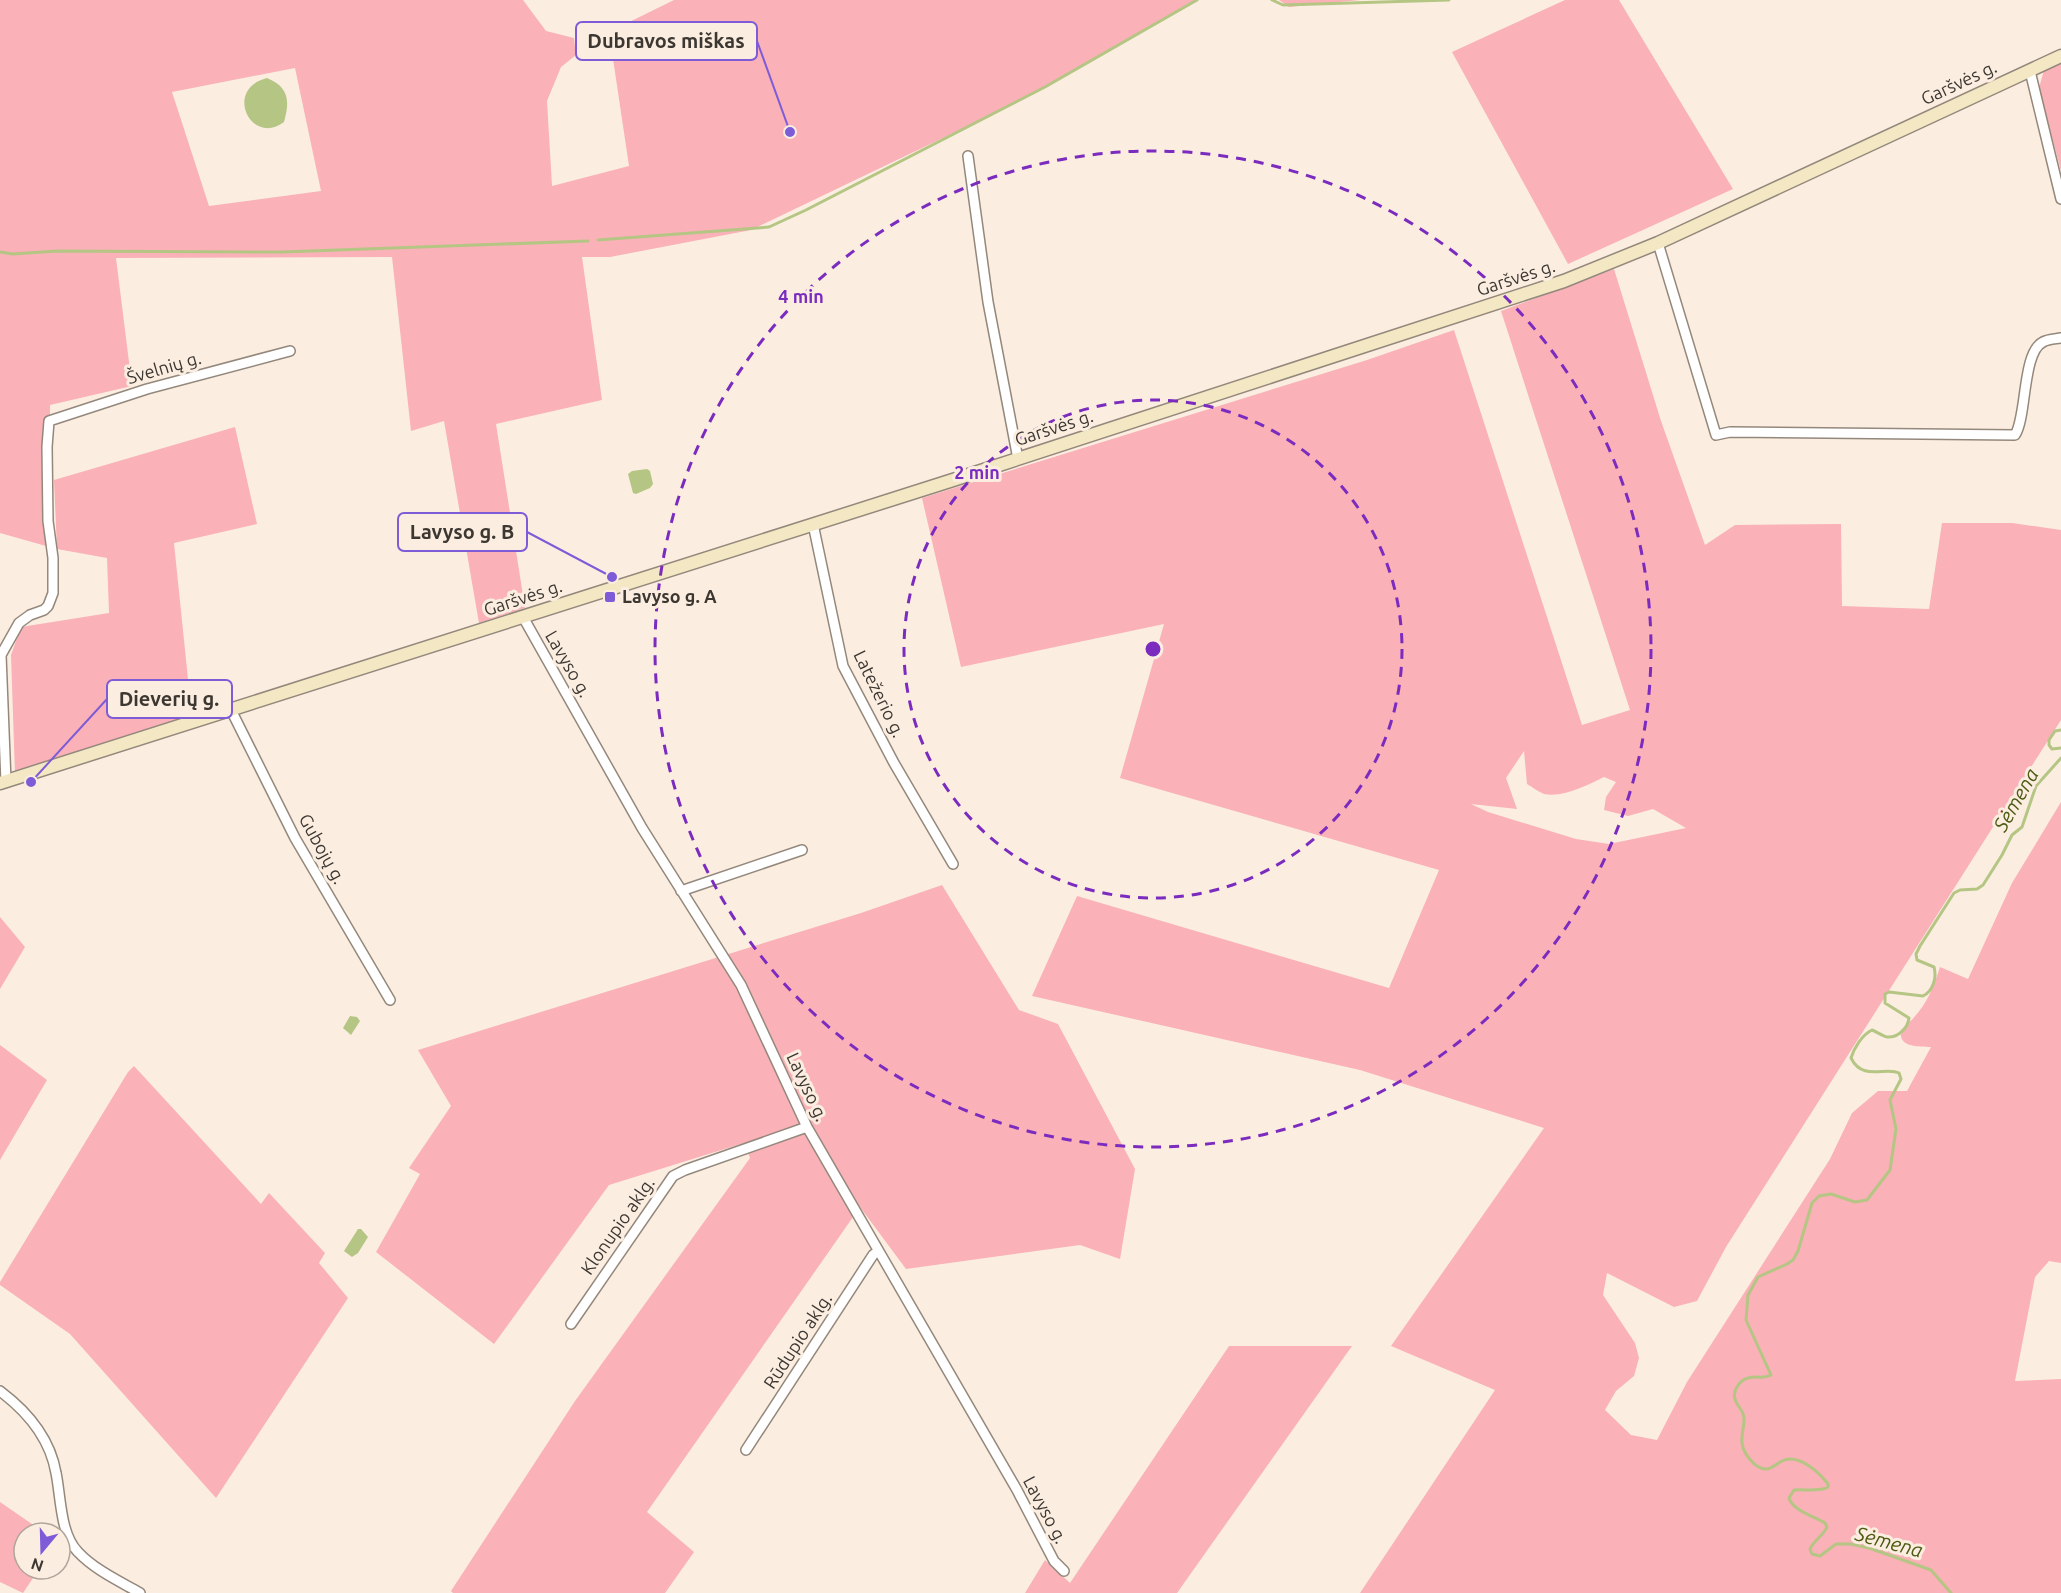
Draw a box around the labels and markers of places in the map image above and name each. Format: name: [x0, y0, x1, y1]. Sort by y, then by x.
callout: Dubravos miškas: [576, 22, 757, 60]
callout: Lavyso g. B: [398, 513, 527, 551]
place label: Lavyso g. A: [622, 586, 717, 606]
marker: Lavyso g. A: [603, 590, 617, 604]
centre of rings: [1143, 639, 1163, 659]
callout: Dieverių g.: [107, 680, 232, 718]

